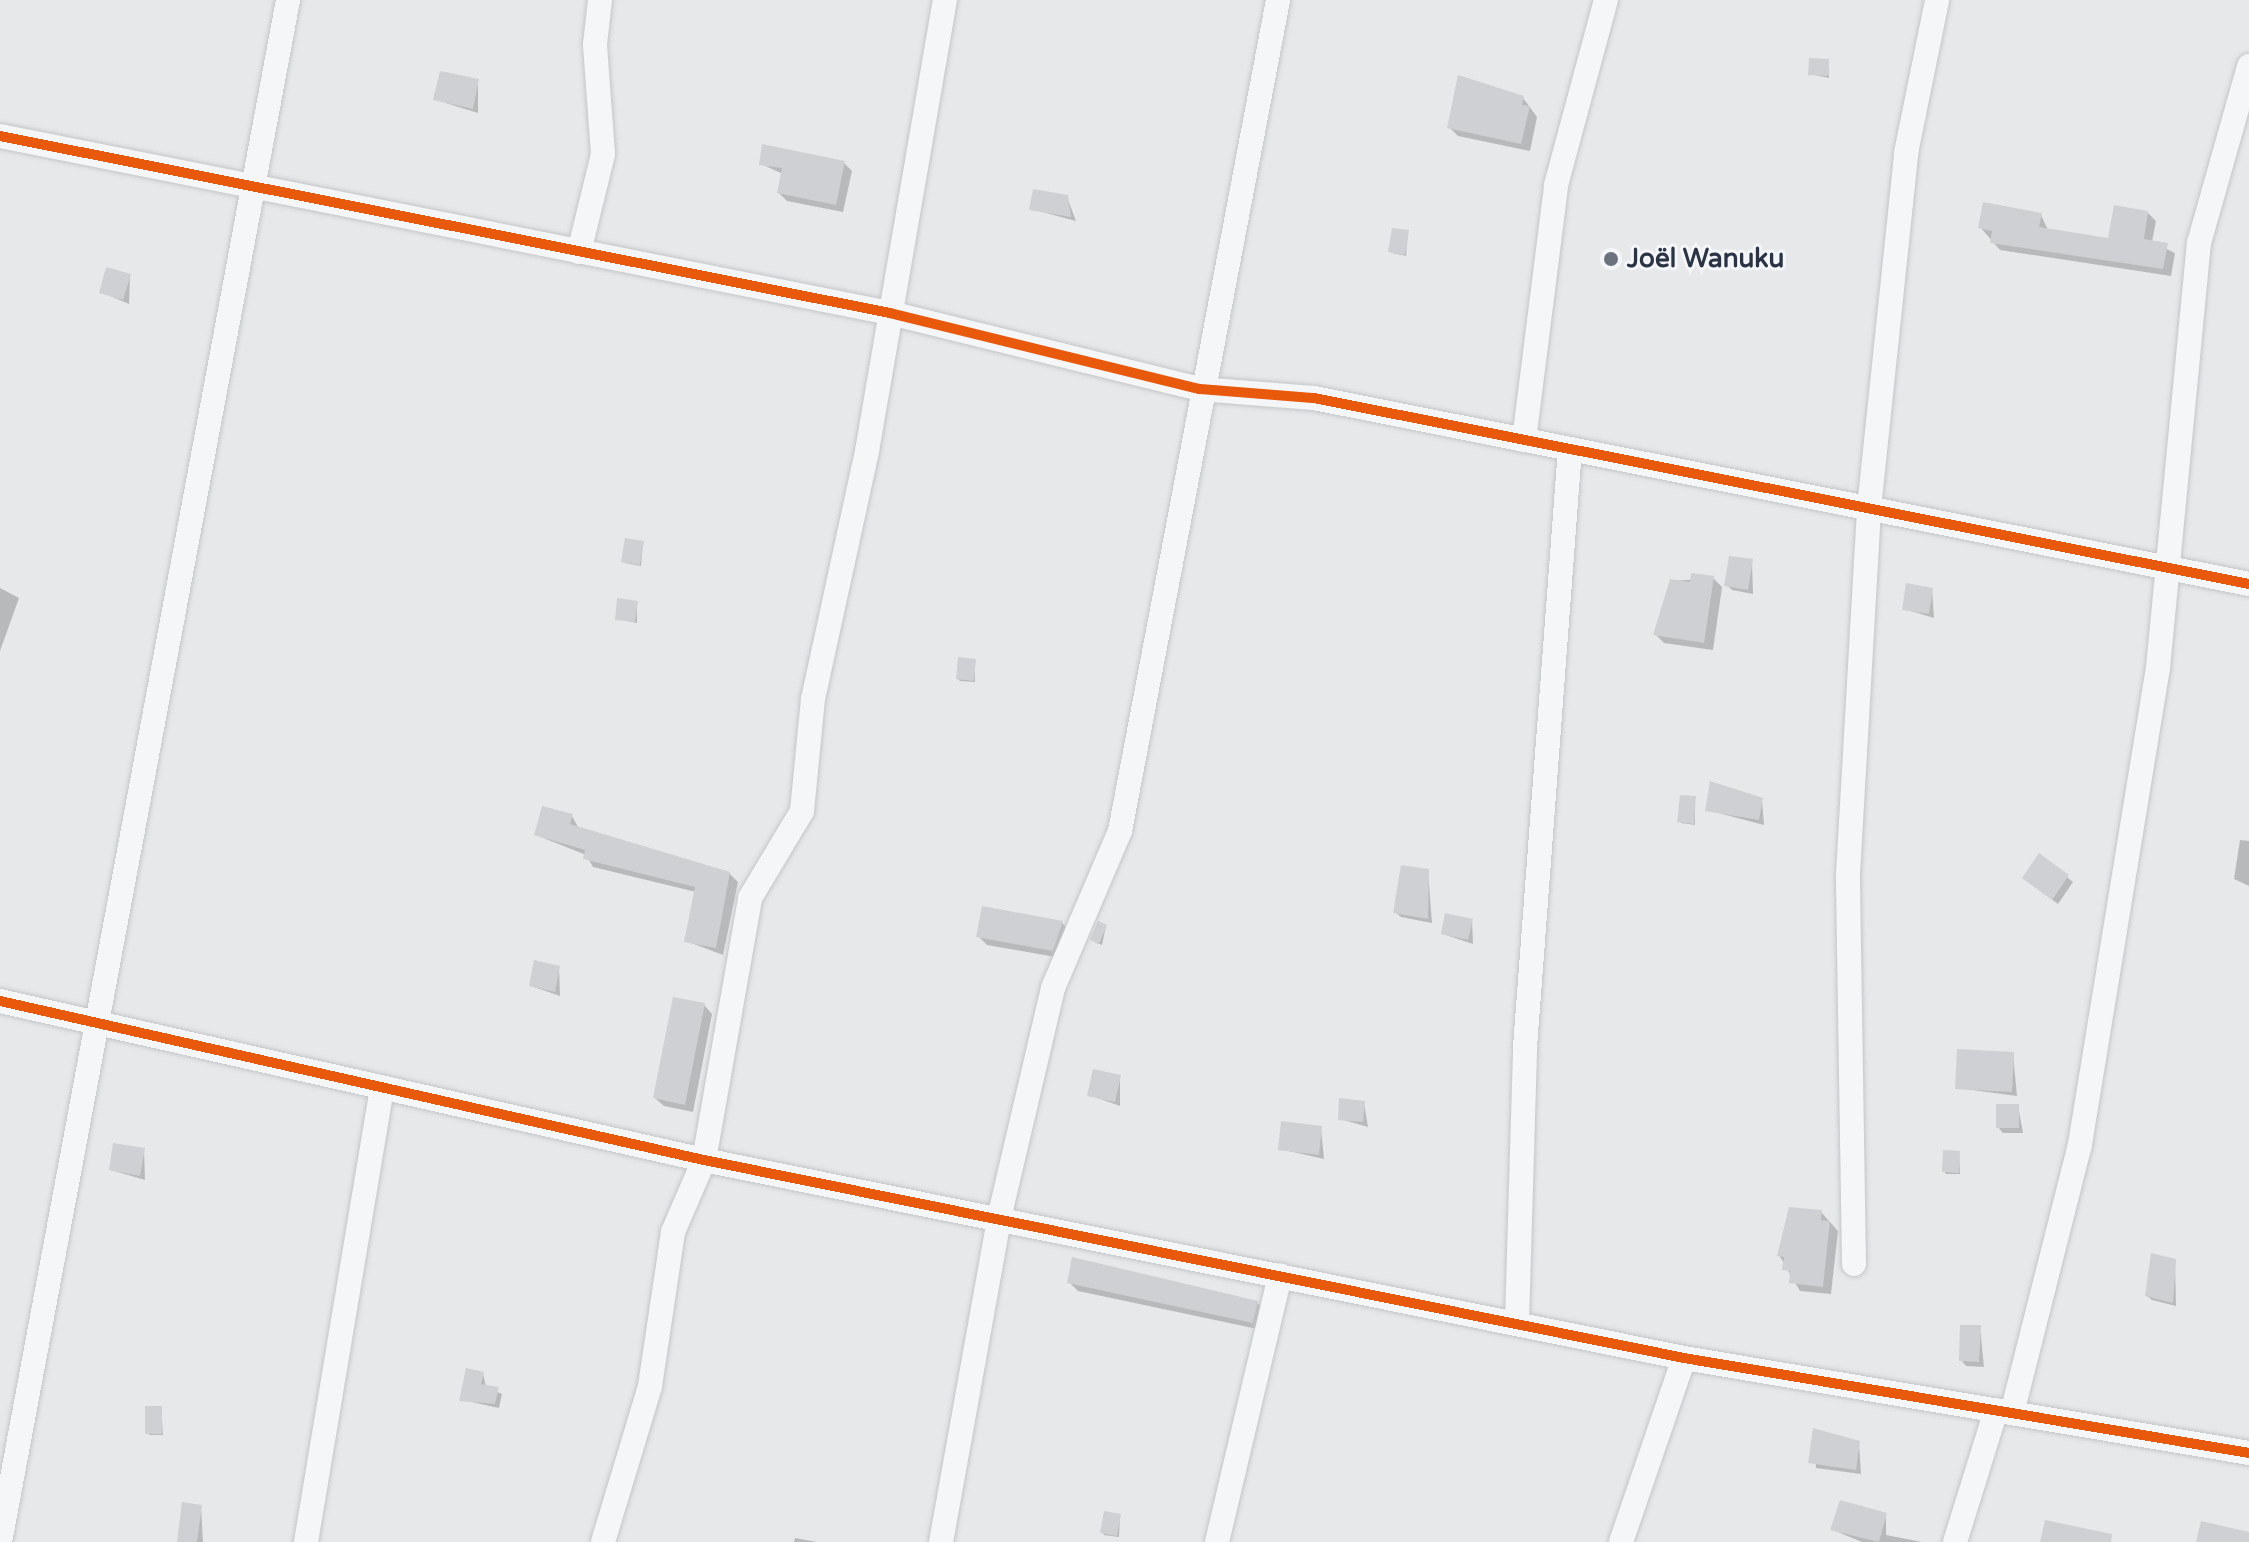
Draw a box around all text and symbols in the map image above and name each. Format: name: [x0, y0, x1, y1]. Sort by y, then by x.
place label: Joël Wanuku: [1627, 243, 1784, 275]
marker: Joël Wanuku: [1602, 250, 1620, 268]

